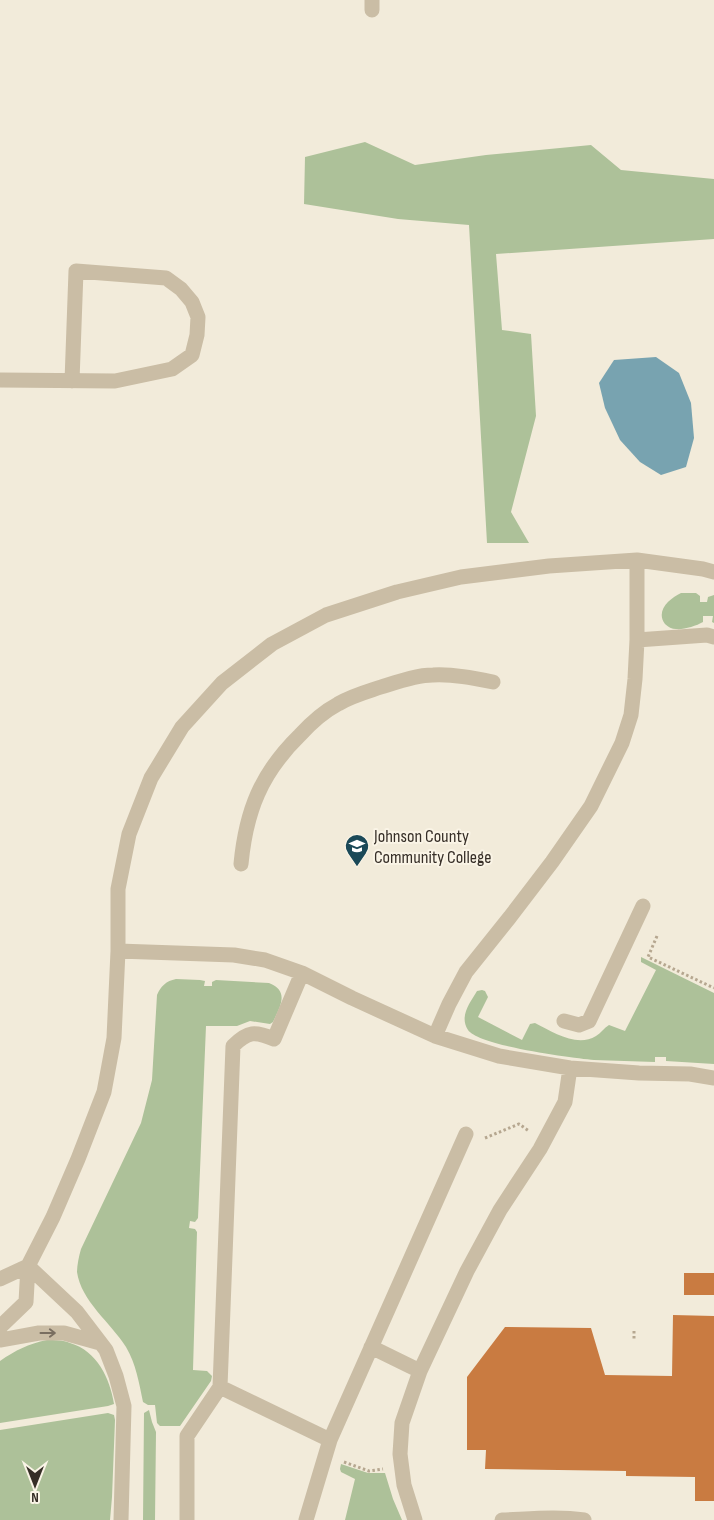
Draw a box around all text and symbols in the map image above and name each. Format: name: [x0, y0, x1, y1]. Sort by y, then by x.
place label: Johnson County Community College: [373, 826, 491, 868]
school or university icon: Johnson County Community College: [344, 833, 370, 867]
one-way arrow: [40, 1328, 56, 1338]
north arrow: [10, 1460, 60, 1510]
text: N: [31, 1489, 39, 1506]

